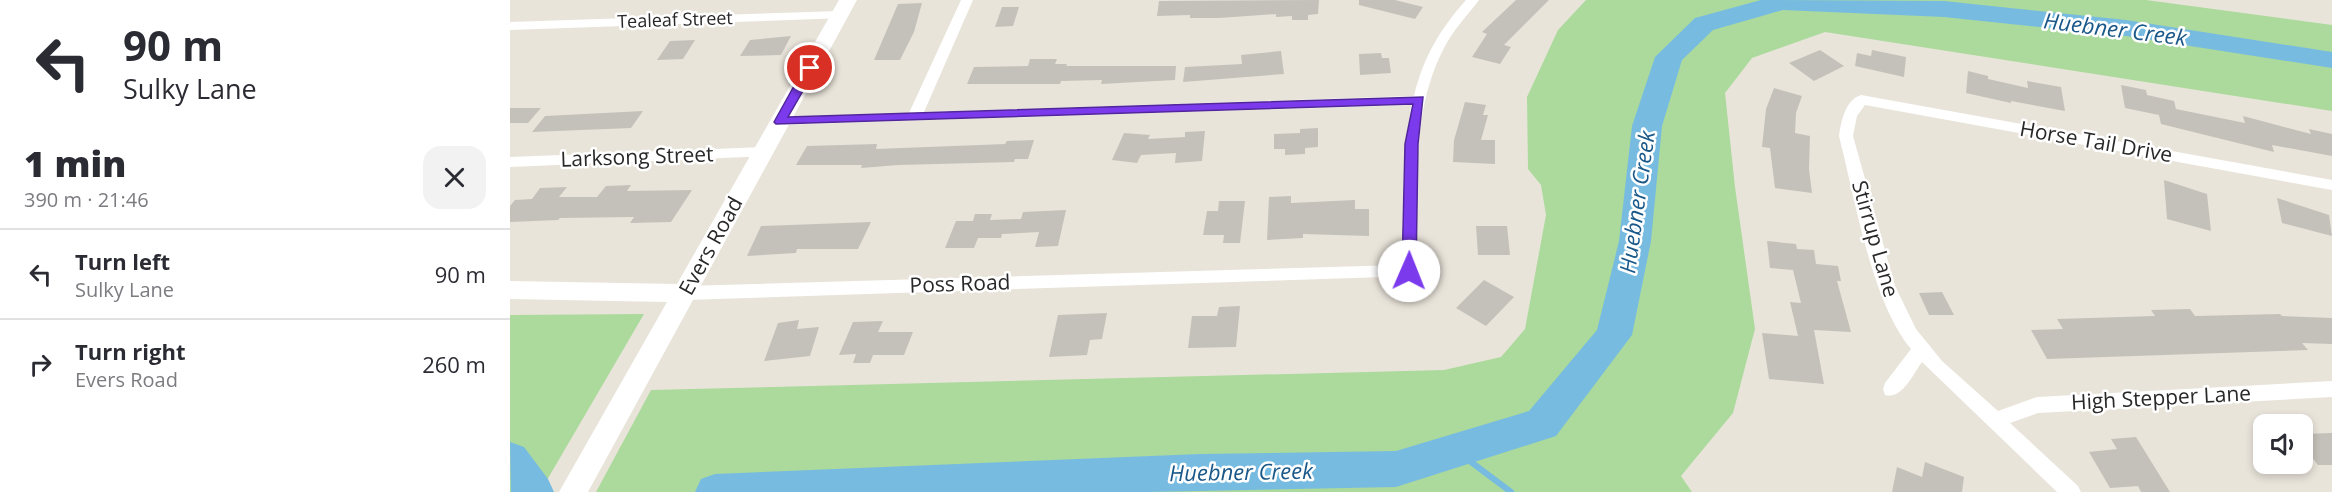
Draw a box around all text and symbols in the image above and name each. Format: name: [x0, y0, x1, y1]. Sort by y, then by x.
water label: Huebner Creek: [2042, 4, 2189, 52]
street label: Tealeaf Street: [617, 5, 733, 33]
text: 90 m: [123, 16, 223, 73]
icon: left: [24, 24, 102, 102]
pin: [784, 42, 835, 93]
icon: arrive: [793, 51, 826, 84]
text: Sulky Lane: [123, 70, 257, 107]
street label: Horse Tail Drive: [2018, 114, 2175, 168]
water label: Huebner Creek: [1611, 127, 1661, 275]
text: 1 min: [24, 139, 126, 188]
street label: Larksong Street: [560, 139, 714, 173]
button: close: [423, 146, 486, 209]
street label: Stirrup Lane: [1846, 177, 1906, 300]
text: 390 m · 21:46: [24, 186, 149, 213]
street label: Evers Road: [672, 191, 749, 300]
position arrow: [1377, 239, 1441, 303]
text: Turn left: [75, 246, 170, 276]
icon: left: [24, 258, 57, 291]
text: 90 m: [435, 259, 486, 289]
street label: Poss Road: [909, 267, 1011, 299]
text: Sulky Lane: [75, 276, 174, 303]
text: Turn right: [75, 336, 186, 366]
icon: right: [24, 348, 57, 381]
text: 260 m: [422, 349, 486, 379]
text: Evers Road: [75, 366, 178, 393]
street label: High Stepper Lane: [2070, 378, 2252, 416]
map controls: [2253, 414, 2313, 474]
button: sound: [2253, 414, 2313, 474]
water label: Huebner Creek: [1169, 455, 1314, 487]

